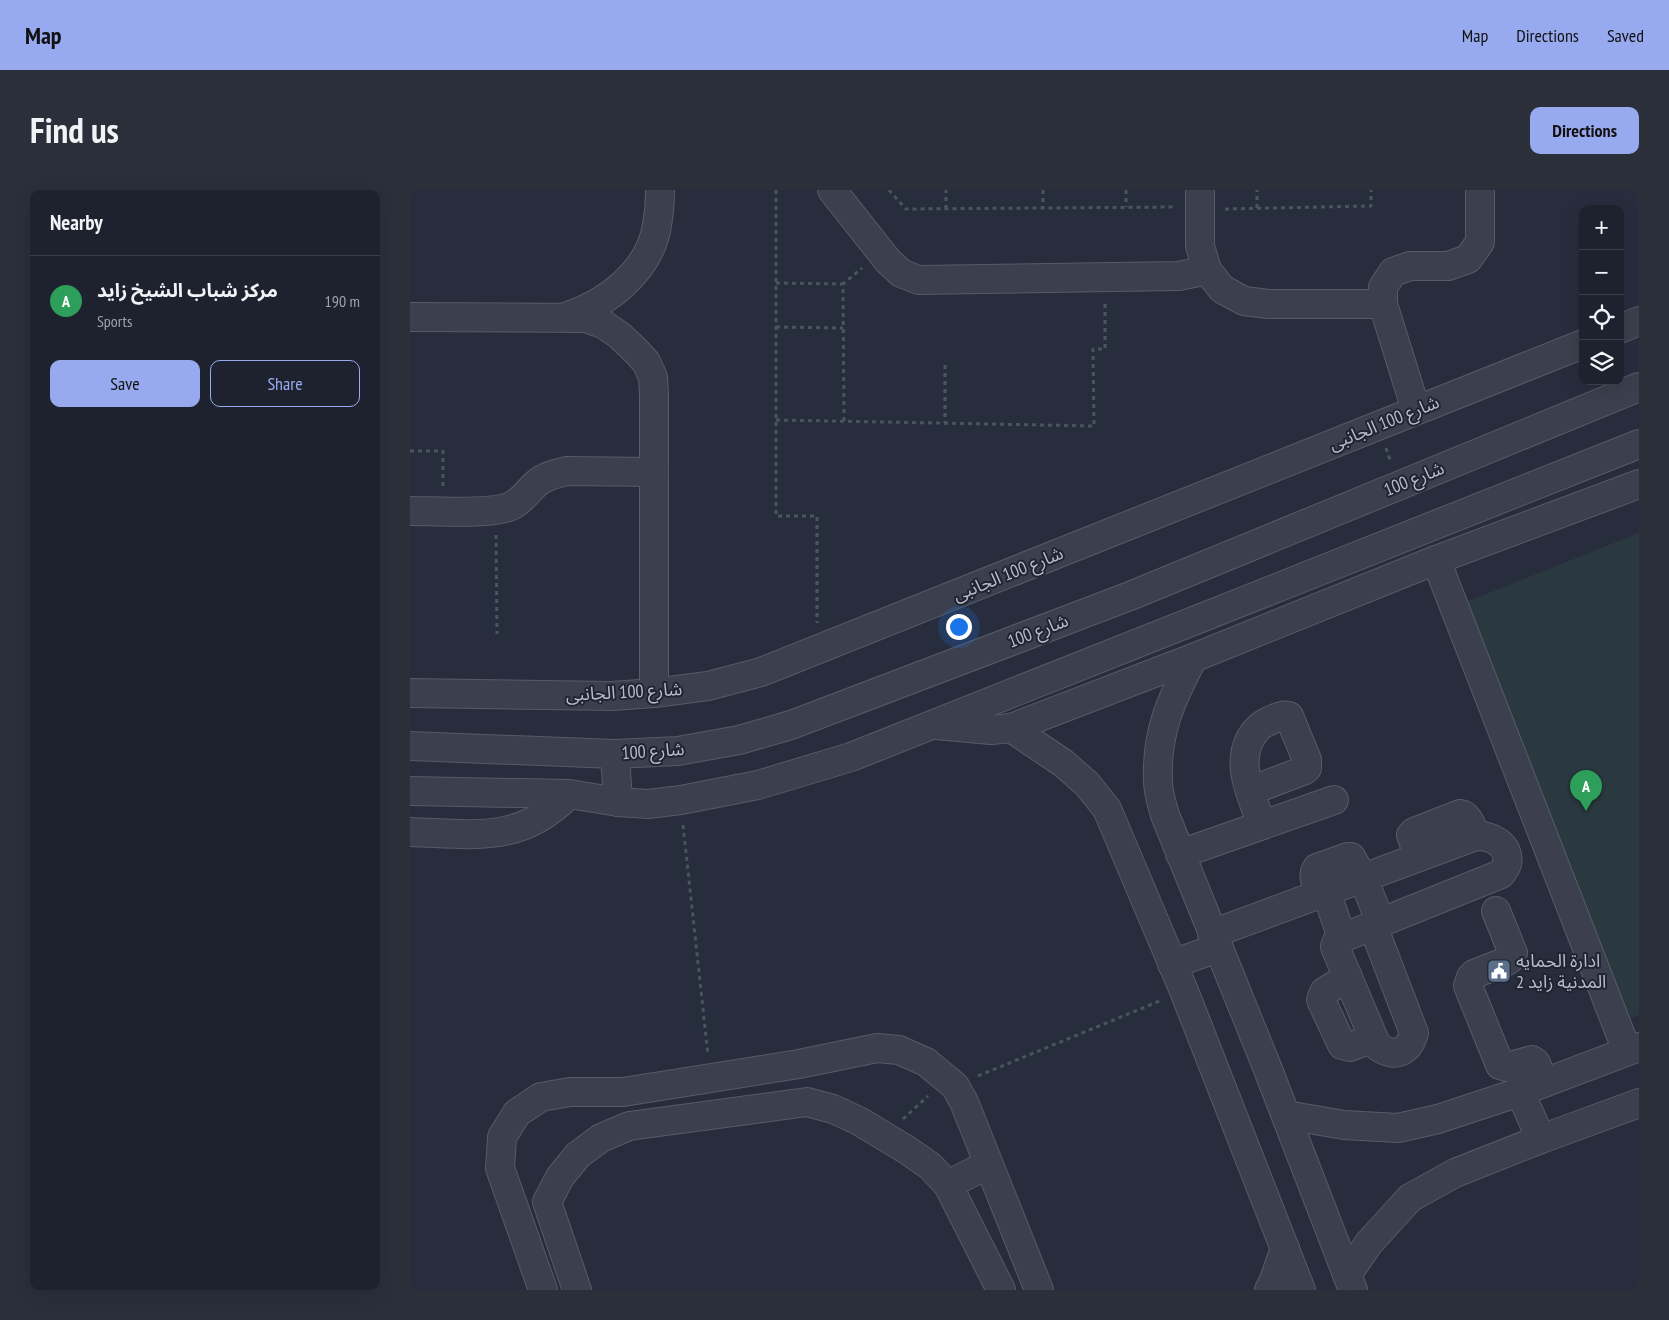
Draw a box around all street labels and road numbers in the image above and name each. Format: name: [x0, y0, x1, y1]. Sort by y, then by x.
street label: شارع 100 الجانبى: [1325, 390, 1443, 458]
street label: شارع 100: [1380, 456, 1449, 504]
street label: شارع 100 الجانبى: [949, 541, 1067, 609]
street label: شارع 100: [1004, 608, 1073, 655]
street label: شارع 100 الجانبى: [565, 677, 683, 709]
street label: شارع 100: [621, 737, 686, 767]

